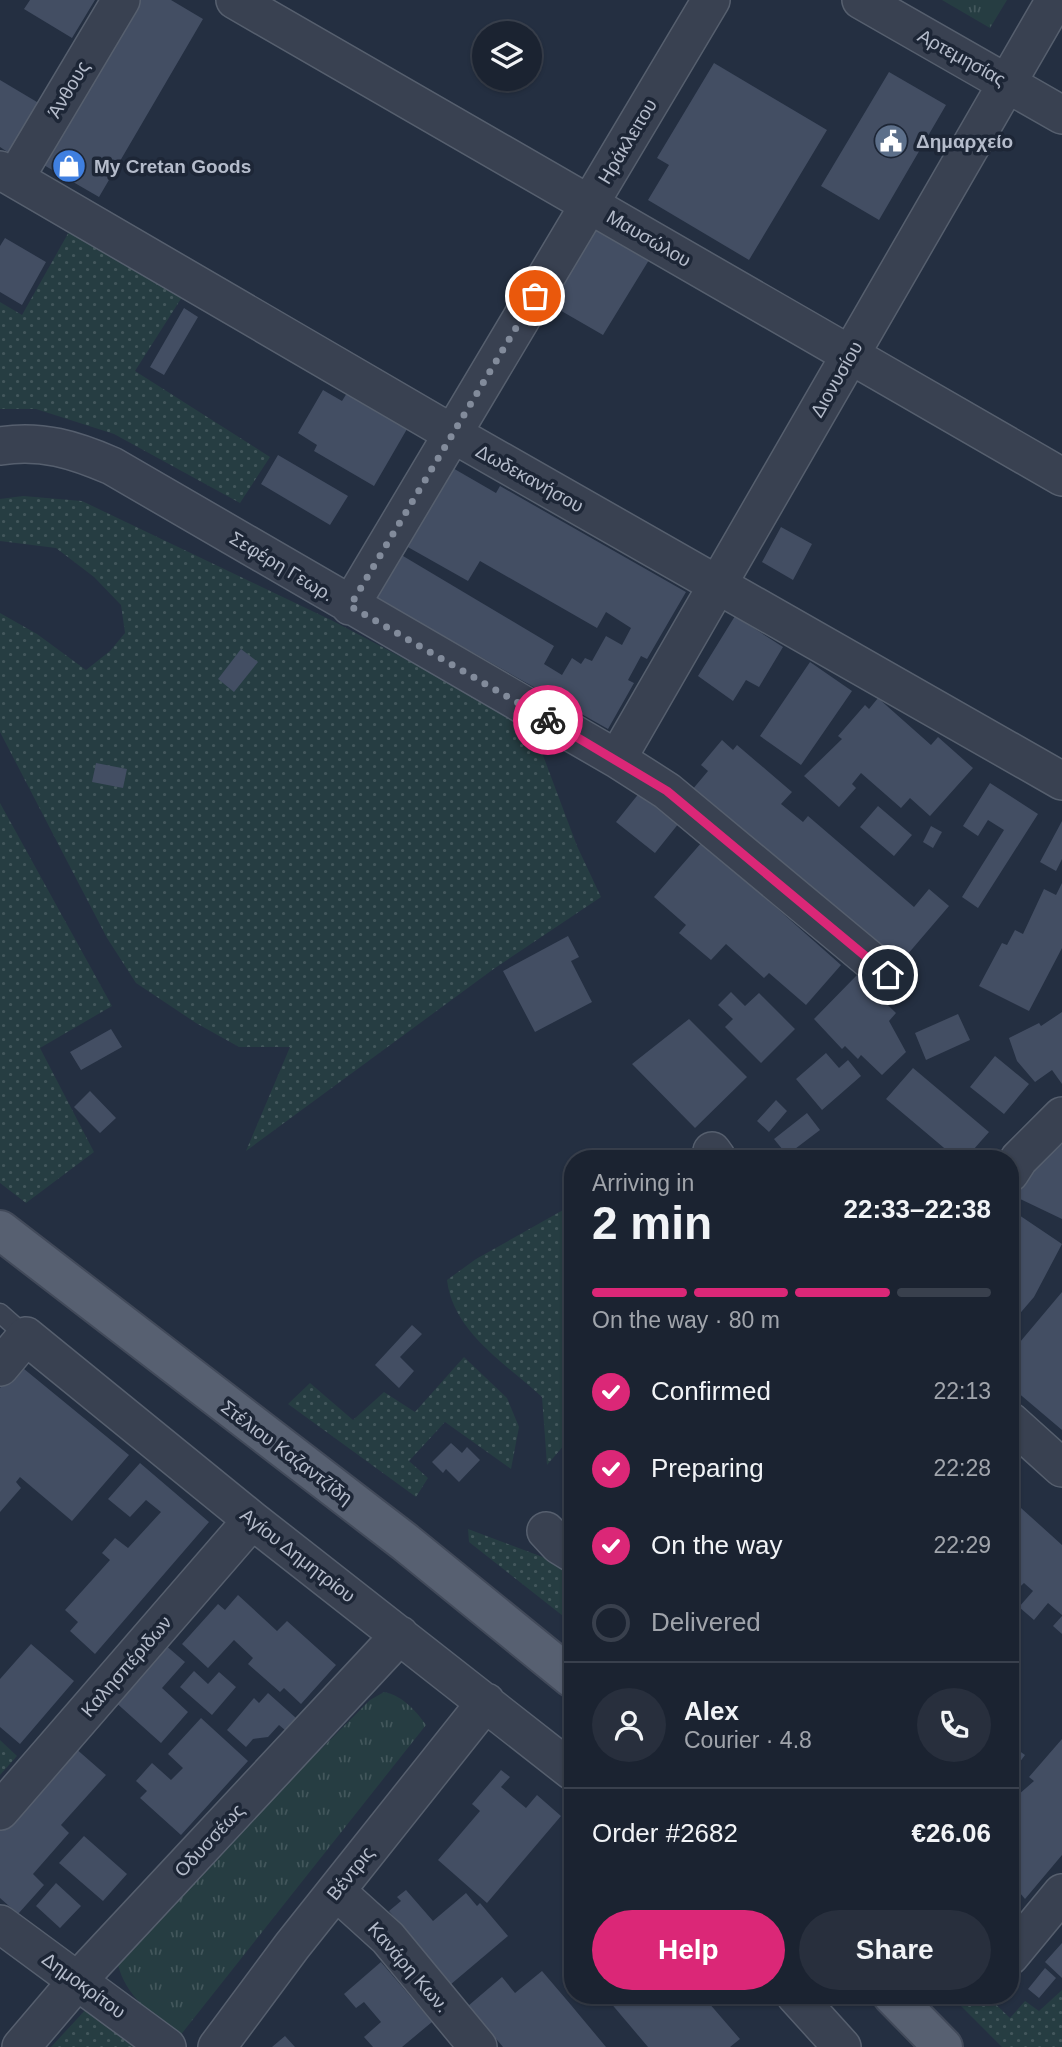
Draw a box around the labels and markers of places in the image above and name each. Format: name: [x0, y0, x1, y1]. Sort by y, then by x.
public building icon: Δημαρχείο: [872, 122, 910, 160]
place label: Δημαρχείο: [916, 131, 1013, 152]
shop icon: My Cretan Goods: [50, 147, 88, 185]
place label: My Cretan Goods: [94, 156, 251, 177]
pin: [505, 266, 565, 326]
pin: [858, 945, 918, 1005]

